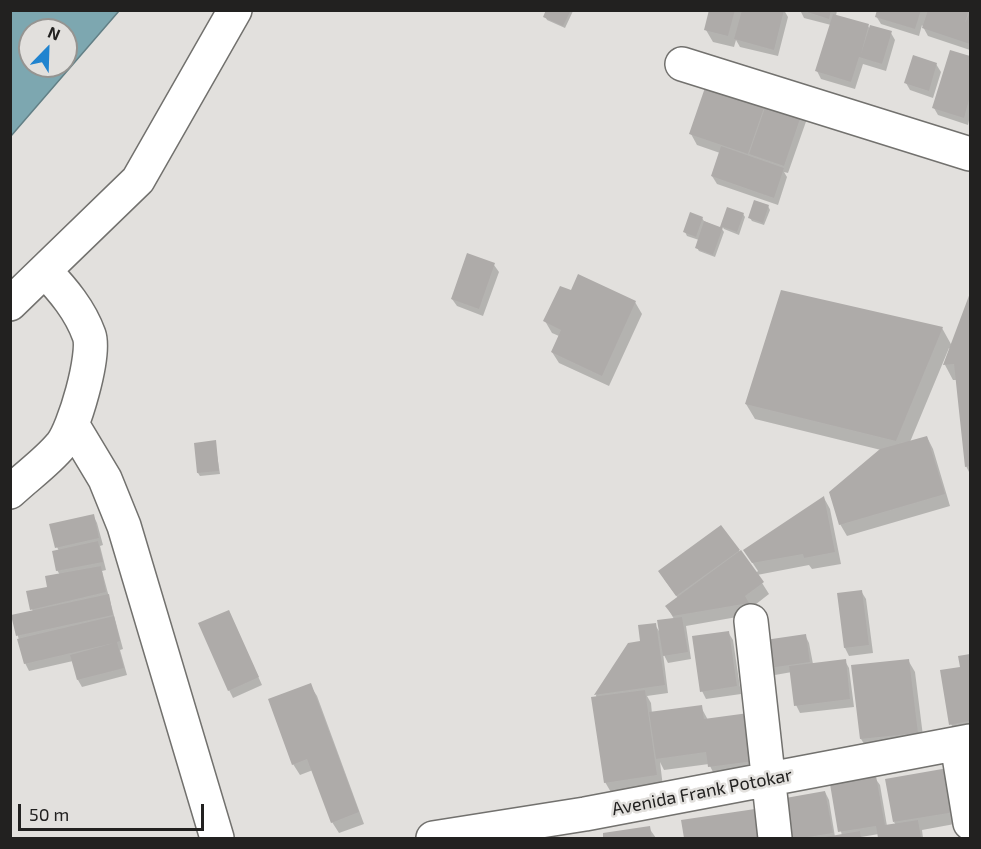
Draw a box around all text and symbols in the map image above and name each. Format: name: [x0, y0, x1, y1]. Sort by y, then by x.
north arrow: [18, 18, 78, 78]
text: N: [45, 22, 63, 44]
street label: Avenida Frank Potokar: [610, 764, 794, 820]
scale bar: [21, 792, 207, 830]
text: 50 m: [29, 803, 69, 825]

